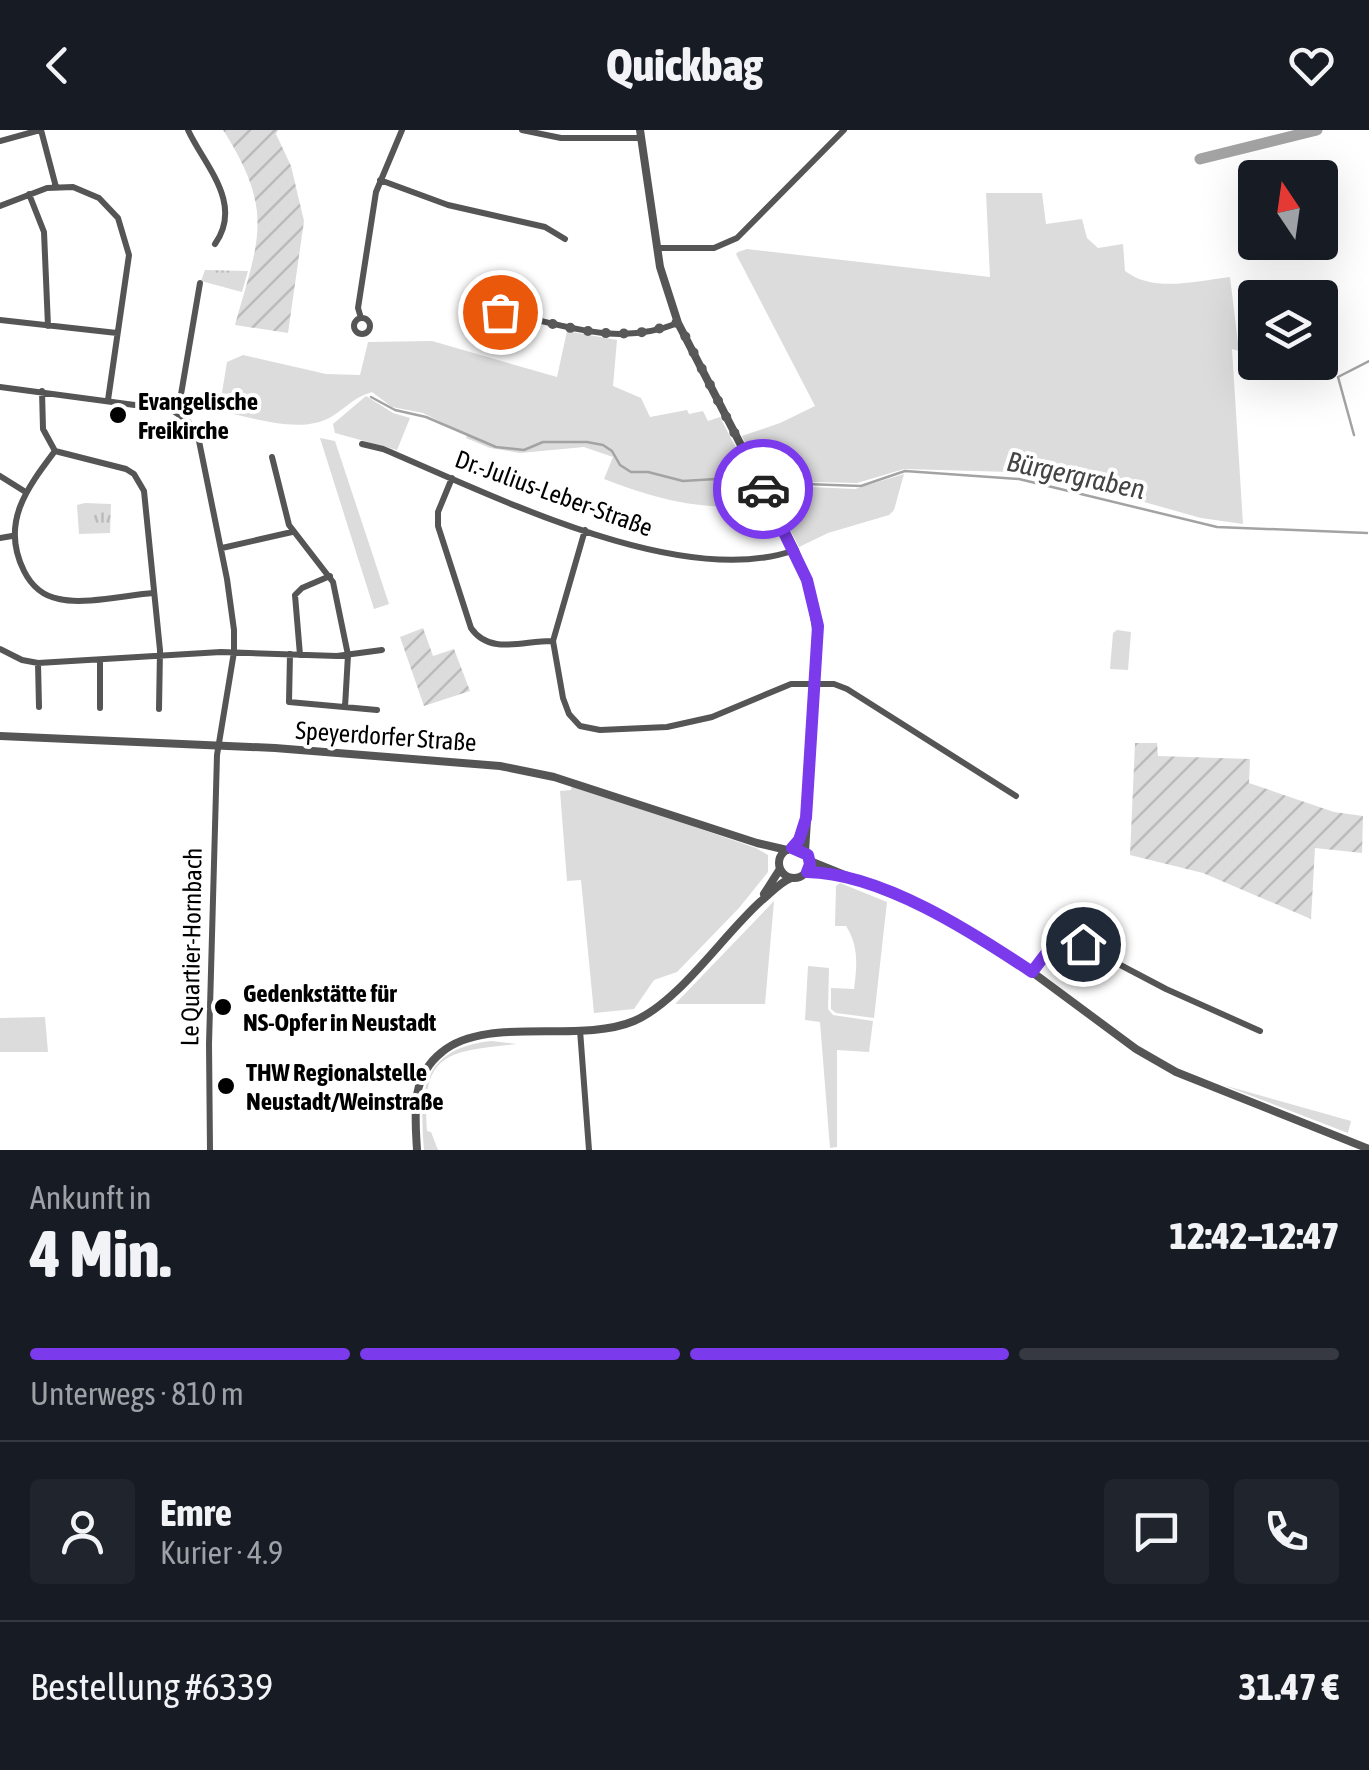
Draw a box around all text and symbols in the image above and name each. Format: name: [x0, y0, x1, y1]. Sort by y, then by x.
icon: back: [30, 38, 85, 93]
icon: heart: [1284, 38, 1339, 93]
text: Quickbag: [606, 39, 763, 91]
north arrow: [1238, 160, 1338, 260]
map controls: [1238, 160, 1338, 380]
pin: [458, 270, 543, 355]
button: layers: [1238, 280, 1338, 380]
icon: bag: [473, 285, 528, 340]
place label: Evangelische Freikirche: [138, 387, 258, 444]
marker: Evangelische Freikirche: [107, 404, 129, 426]
courier: [713, 439, 813, 539]
street label: Dr.-Julius-Leber-Straße: [452, 444, 656, 542]
water label: Bürgergraben: [1004, 445, 1148, 505]
icon: car: [736, 462, 791, 517]
street label: Speyerdorfer Straße: [295, 716, 477, 756]
street label: Le Quartier-Hornbach: [175, 848, 207, 1046]
pin: [1041, 902, 1126, 987]
icon: home: [1056, 917, 1111, 972]
place label: Gedenkstätte für NS-Opfer in Neustadt: [243, 979, 437, 1036]
marker: Gedenkstätte für NS-Opfer in Neustadt: [212, 996, 234, 1018]
place label: THW Regionalstelle Neustadt/Weinstraße: [246, 1058, 444, 1115]
marker: THW Regionalstelle Neustadt/Weinstraße: [215, 1075, 237, 1097]
text: Ankunft in: [30, 1179, 152, 1216]
text: 12:42–12:47: [1169, 1214, 1339, 1257]
text: 4 Min.: [30, 1216, 171, 1291]
text: Unterwegs · 810 m: [30, 1375, 244, 1412]
button: person: [30, 1479, 135, 1584]
button: chat: [1104, 1479, 1209, 1584]
button: phone: [1234, 1479, 1339, 1584]
text: Emre: [160, 1491, 232, 1534]
text: Kurier · 4.9: [160, 1534, 283, 1571]
text: Bestellung #6339: [30, 1665, 273, 1708]
text: 31.47 €: [1238, 1665, 1339, 1708]

